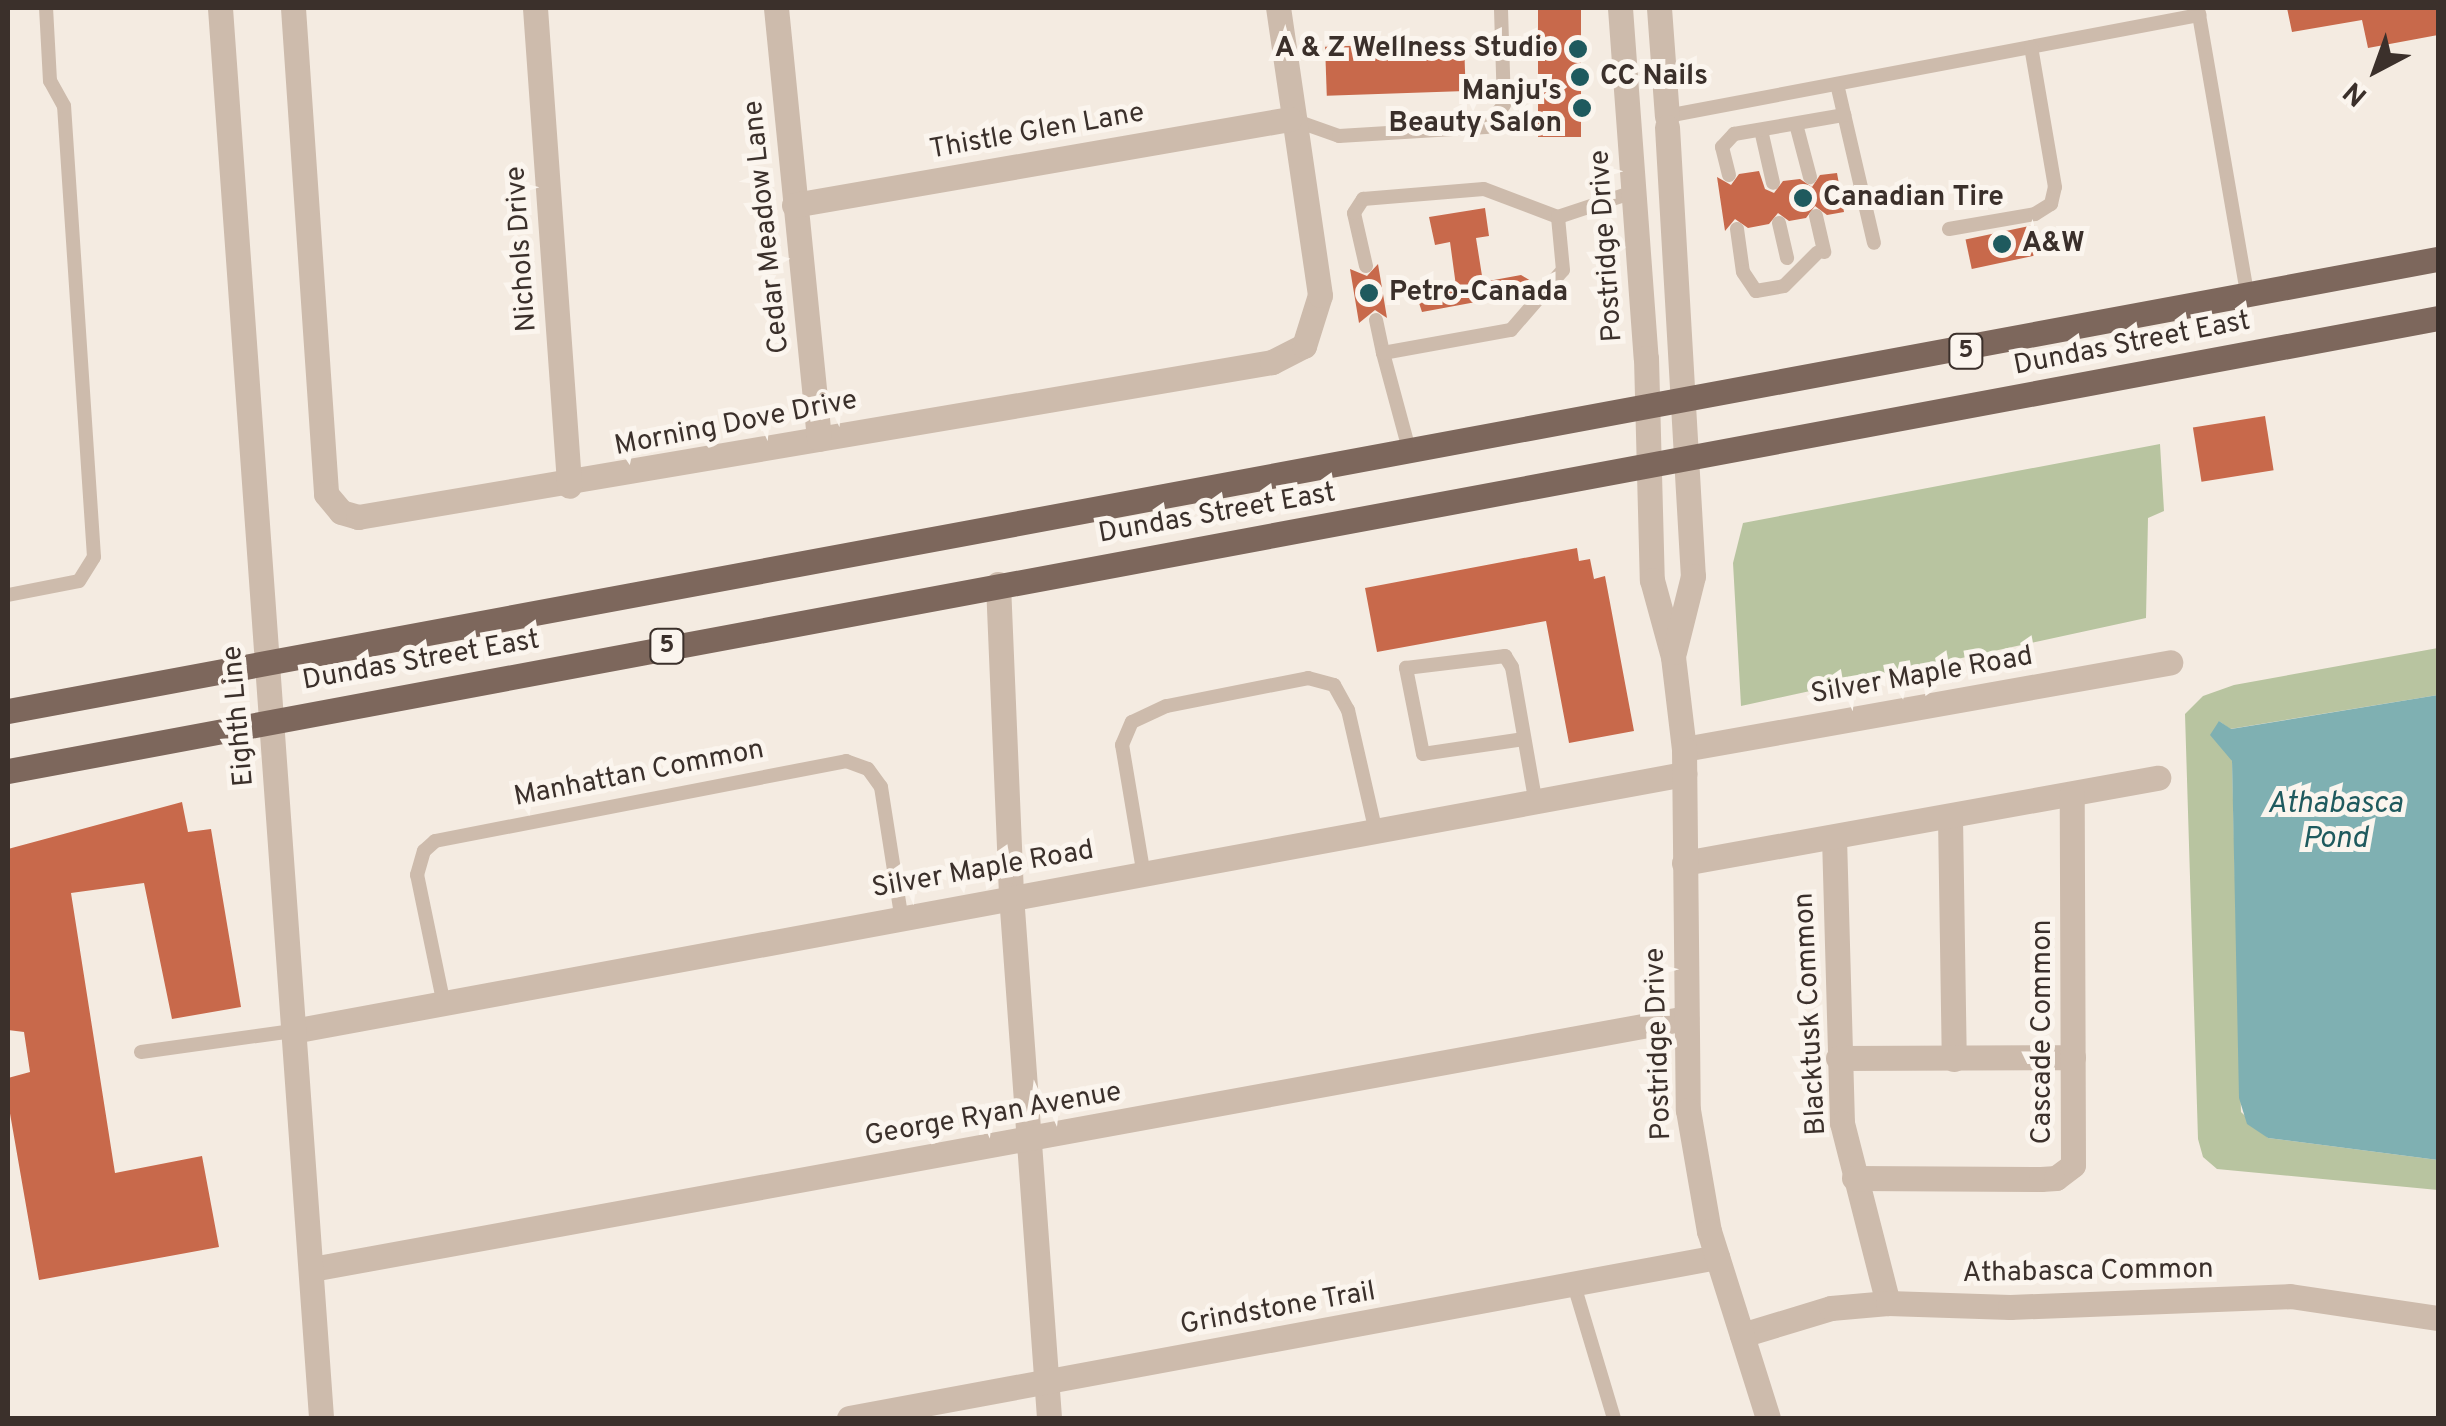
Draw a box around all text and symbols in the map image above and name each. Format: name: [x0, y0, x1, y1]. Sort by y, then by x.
north arrow: [2326, 20, 2426, 120]
place label: A & Z Wellness Studio: [1274, 32, 1558, 66]
marker: A & Z Wellness Studio: [1567, 38, 1589, 60]
place label: CC Nails: [1600, 60, 1708, 94]
marker: CC Nails: [1569, 66, 1591, 88]
text: N: [2337, 72, 2376, 113]
place label: Manju's Beauty Salon: [1388, 75, 1562, 141]
street label: Thistle Glen Lane: [927, 97, 1147, 167]
marker: Manju's Beauty Salon: [1571, 97, 1593, 119]
street label: Cedar Meadow Lane: [737, 99, 797, 355]
street label: Postridge Drive: [1584, 149, 1630, 343]
street label: Nichols Drive: [499, 165, 545, 333]
place label: Canadian Tire: [1823, 181, 2004, 215]
marker: Canadian Tire: [1792, 187, 1814, 209]
place label: A&W: [2022, 227, 2085, 261]
marker: A&W: [1991, 233, 2013, 255]
place label: Petro-Canada: [1389, 276, 1568, 310]
marker: Petro-Canada: [1358, 282, 1380, 304]
street label: Dundas Street East: [2011, 305, 2253, 383]
road number: 5: [1946, 331, 1986, 371]
street label: Morning Dove Drive: [612, 384, 860, 464]
street label: Dundas Street East: [1096, 477, 1338, 551]
street label: Dundas Street East: [300, 624, 542, 698]
road number: 5: [647, 626, 687, 666]
street label: Silver Maple Road: [1808, 640, 2036, 712]
street label: Eighth Line: [216, 644, 262, 788]
street label: Manhattan Common: [511, 733, 767, 815]
water label: Athabasca Pond: [2267, 787, 2403, 858]
street label: Silver Maple Road: [869, 834, 1097, 906]
street label: Blacktusk Common: [1788, 892, 1834, 1136]
street label: Cascade Common: [2026, 919, 2060, 1145]
street label: Postridge Drive: [1639, 947, 1679, 1141]
street label: George Ryan Avenue: [861, 1076, 1125, 1154]
street label: Athabasca Common: [1962, 1253, 2214, 1291]
street label: Grindstone Trail: [1177, 1275, 1379, 1343]

